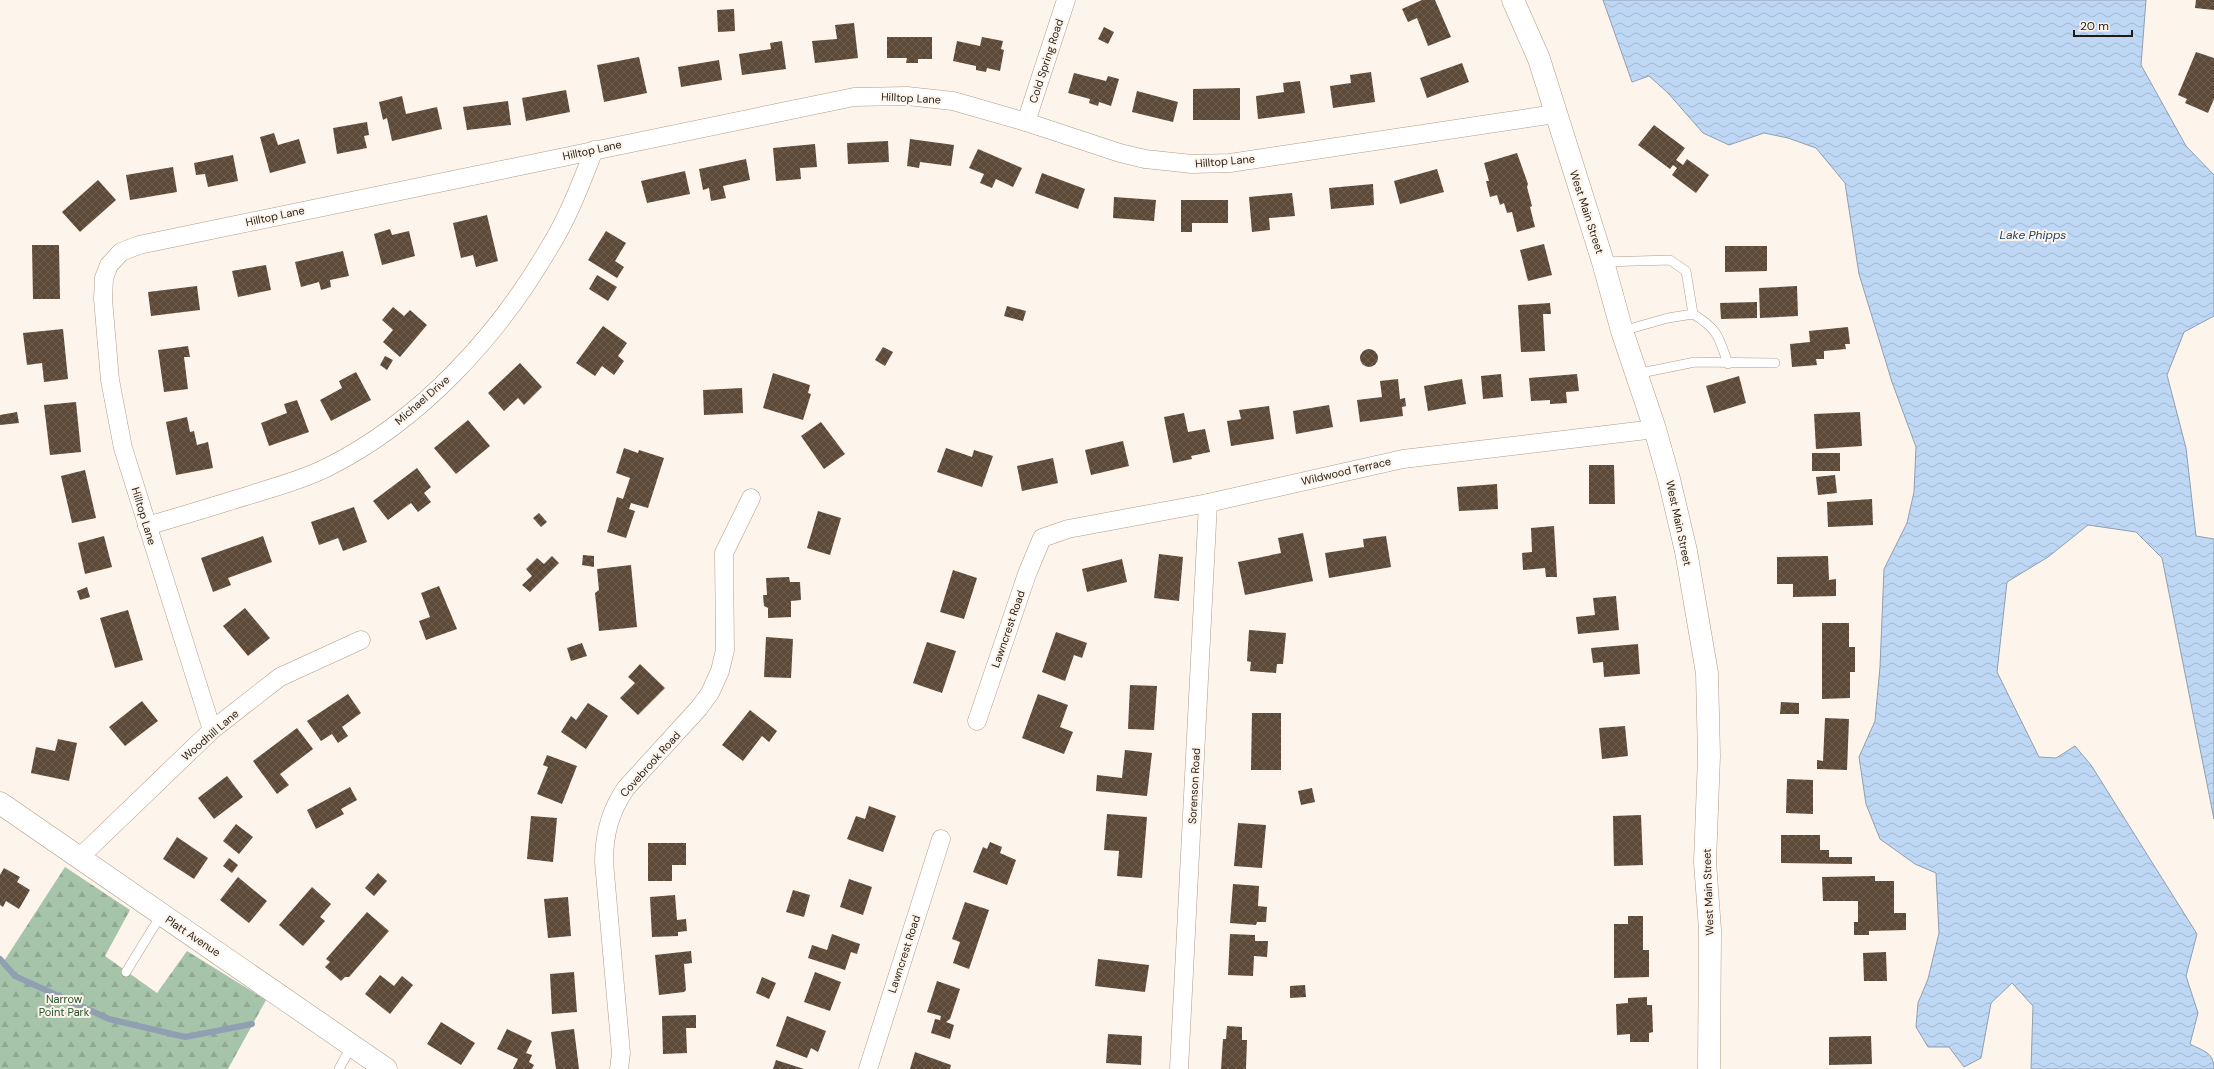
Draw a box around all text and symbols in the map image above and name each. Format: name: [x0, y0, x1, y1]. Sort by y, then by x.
scale bar: [2074, 12, 2132, 38]
street label: Cold Spring Road: [1026, 17, 1066, 105]
text: 20 m: [2080, 18, 2109, 34]
street label: Hilltop Lane: [881, 89, 941, 107]
street label: Hilltop Lane: [561, 137, 623, 163]
street label: Hilltop Lane: [1195, 151, 1255, 171]
street label: West Main Street: [1567, 168, 1607, 256]
street label: Hilltop Lane: [244, 203, 306, 229]
water label: Lake Phipps: [2000, 227, 2066, 243]
street label: Michael Drive: [392, 372, 452, 428]
street label: Wildwood Terrace: [1300, 454, 1392, 488]
street label: West Main Street: [1663, 479, 1695, 567]
street label: Hilltop Lane: [129, 485, 159, 547]
street label: Lawncrest Road: [988, 588, 1028, 670]
street label: Woodhill Lane: [179, 706, 241, 764]
street label: Covebrook Road: [617, 728, 683, 800]
street label: Sorenson Road: [1185, 747, 1203, 824]
street label: West Main Street: [1699, 848, 1717, 936]
street label: Platt Avenue: [163, 912, 223, 960]
street label: Lawncrest Road: [885, 913, 923, 995]
park label: Narrow Point Park: [39, 992, 90, 1019]

